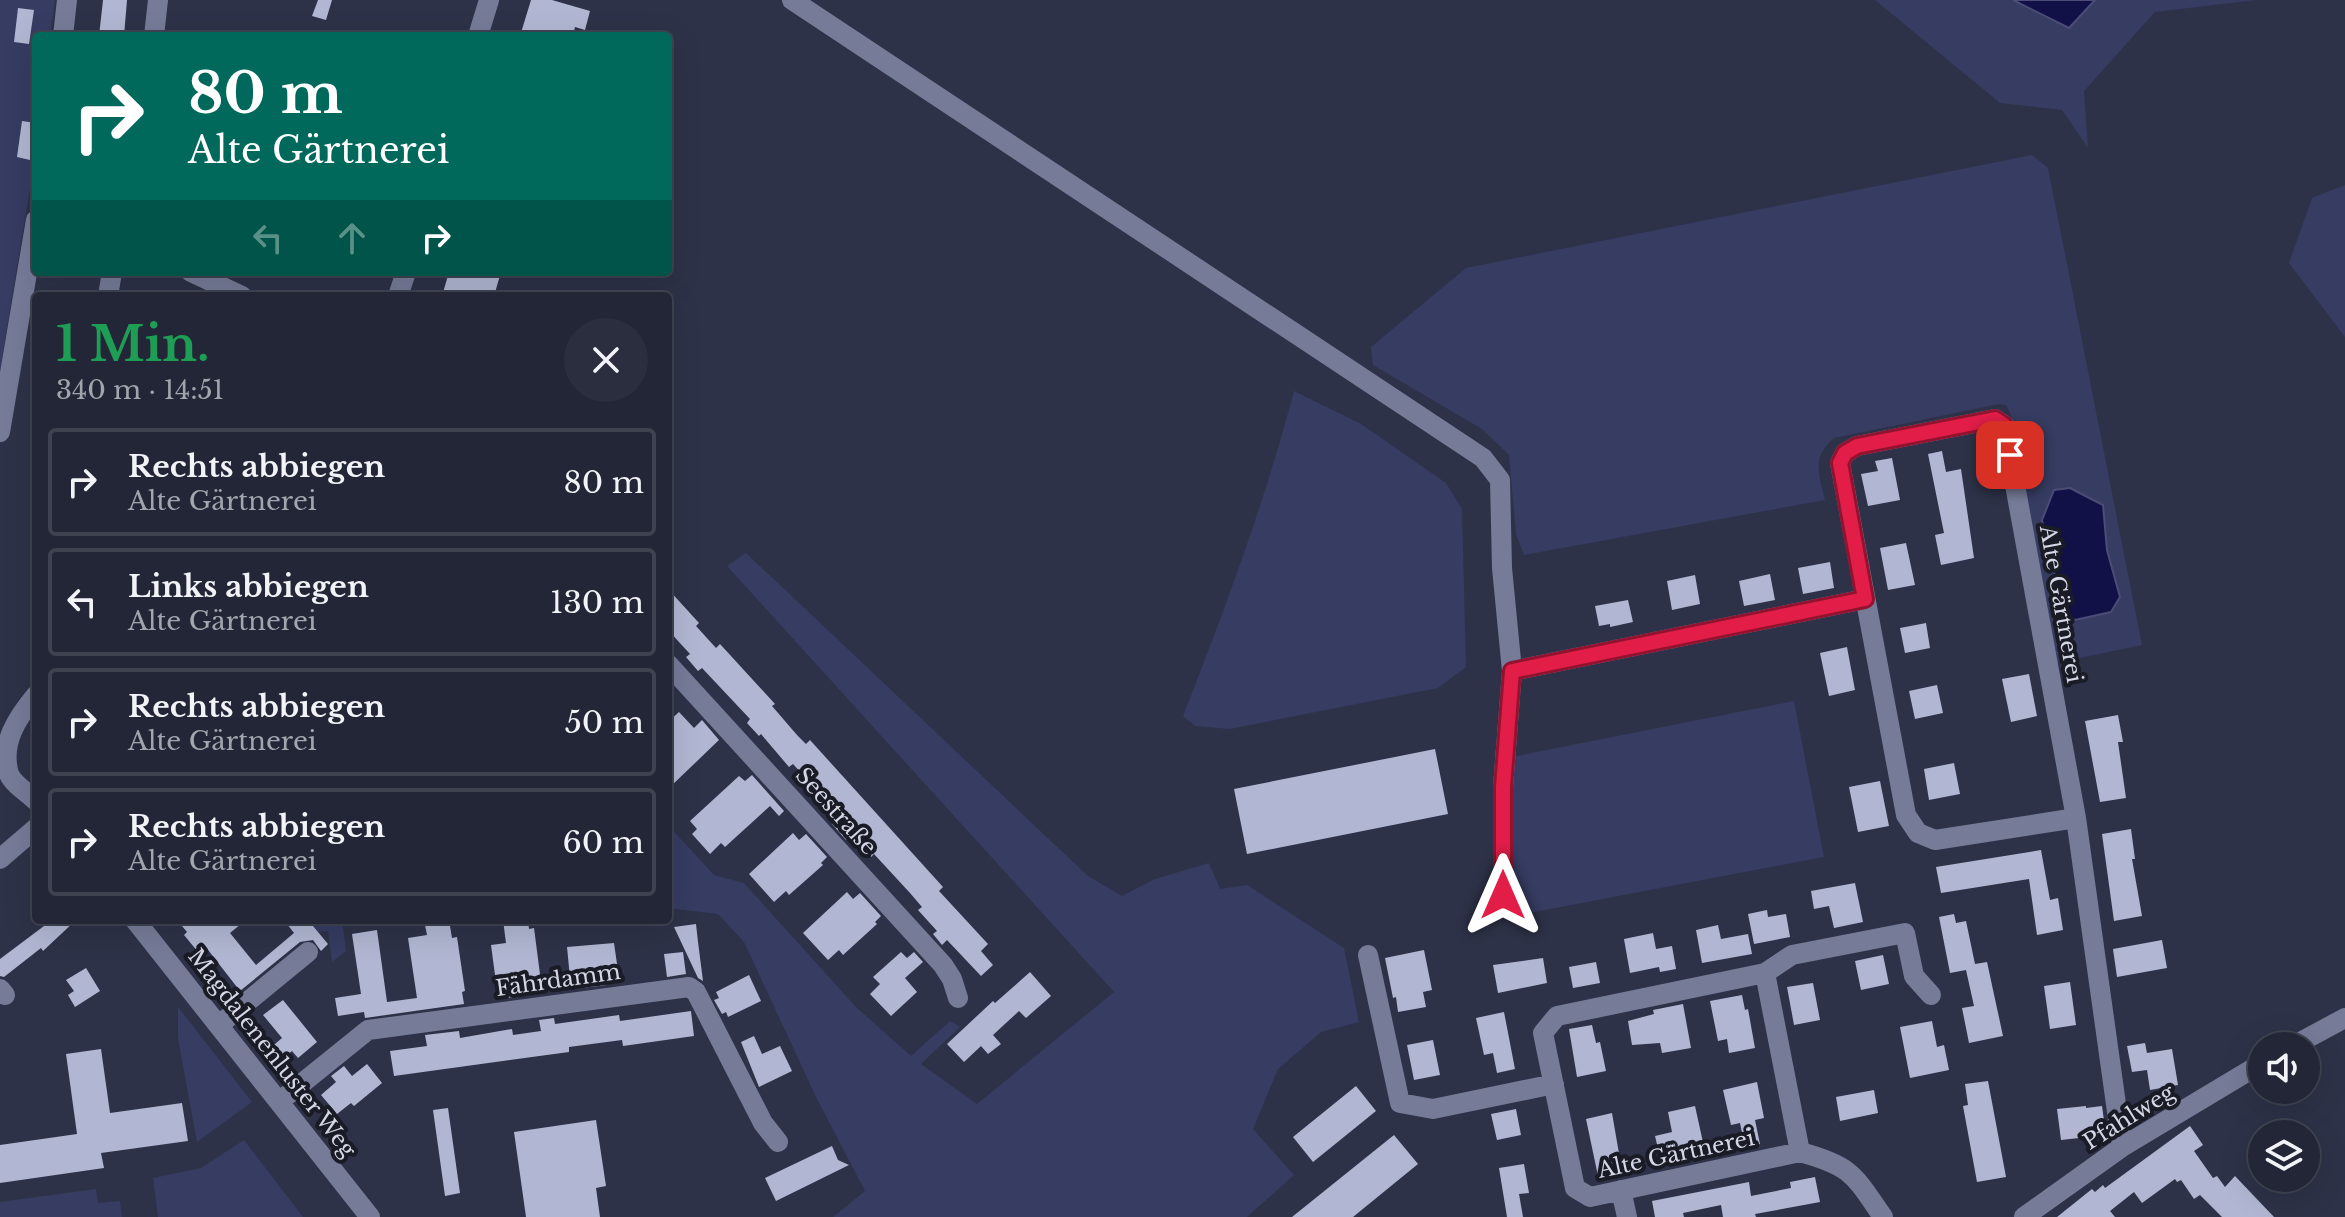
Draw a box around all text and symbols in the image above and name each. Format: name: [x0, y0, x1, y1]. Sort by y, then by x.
text: 80 m: [188, 59, 343, 128]
icon: right: [56, 64, 160, 168]
text: Alte Gärtnerei: [188, 128, 449, 173]
icon: left: [246, 216, 290, 260]
icon: ahead: [330, 216, 374, 260]
icon: right: [414, 216, 458, 260]
text: 1 Min.: [56, 314, 209, 374]
button: close: [564, 318, 648, 402]
text: 340 m · 14:51: [56, 374, 224, 406]
pin: [1976, 421, 2044, 489]
icon: arrive: [1988, 433, 2032, 477]
text: Rechts abbiegen: [128, 448, 385, 485]
icon: right: [60, 460, 104, 504]
text: 80 m: [564, 464, 644, 501]
text: Alte Gärtnerei: [128, 485, 317, 517]
street label: Alte Gärtnerei: [2034, 522, 2088, 685]
text: Links abbiegen: [128, 568, 369, 605]
icon: left: [60, 580, 104, 624]
text: 130 m: [550, 584, 644, 621]
text: Alte Gärtnerei: [128, 605, 317, 637]
text: Rechts abbiegen: [128, 688, 385, 725]
icon: right: [60, 700, 104, 744]
text: 50 m: [565, 704, 644, 741]
text: Alte Gärtnerei: [128, 725, 317, 757]
street label: Seestraße: [790, 762, 882, 860]
text: Rechts abbiegen: [128, 808, 385, 845]
icon: right: [60, 820, 104, 864]
text: 60 m: [562, 824, 644, 861]
text: Alte Gärtnerei: [128, 845, 317, 877]
position arrow: [1461, 853, 1545, 937]
street label: Magdalenenluster Weg: [182, 943, 362, 1163]
street label: Fährdamm: [494, 958, 623, 1002]
map controls: [2248, 1032, 2320, 1192]
button: sound: [2248, 1032, 2320, 1104]
street label: Pfahlweg: [2078, 1078, 2180, 1156]
button: layers: [2248, 1120, 2320, 1192]
street label: Alte Gärtnerei: [1594, 1124, 1757, 1184]

